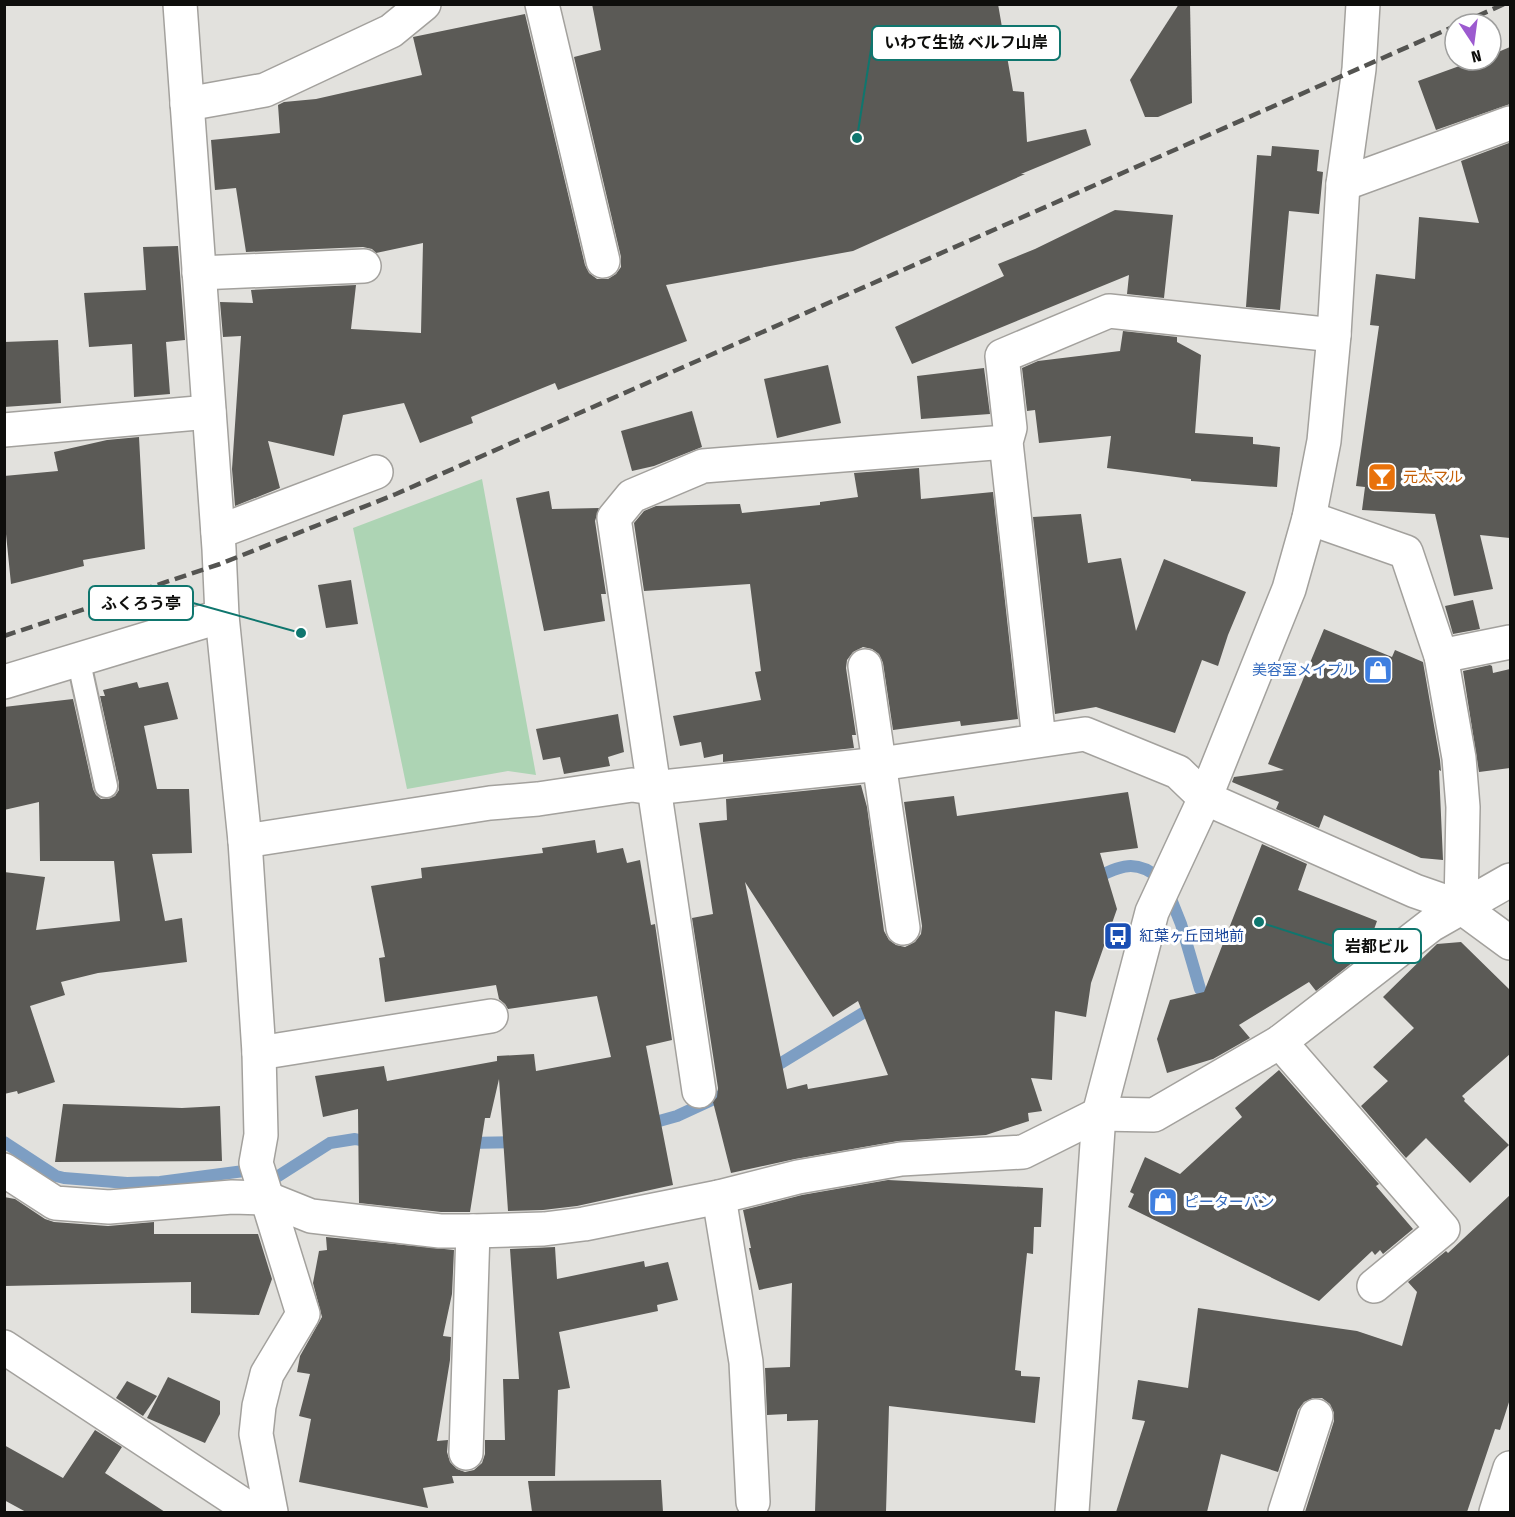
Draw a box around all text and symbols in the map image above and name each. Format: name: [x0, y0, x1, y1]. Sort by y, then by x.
north arrow: [1443, 12, 1503, 72]
callout: いわて生協 ベルフ山岸: [872, 26, 1060, 60]
text: いわて生協 ベルフ山岸: [884, 33, 1048, 52]
text: N: [1469, 46, 1483, 66]
bar icon: 元太マル: [1366, 461, 1398, 493]
place label: 元太マル: [1403, 468, 1463, 486]
callout: ふくろう亭: [89, 586, 193, 620]
text: ふくろう亭: [101, 594, 181, 613]
shop icon: 美容室メイプル: [1362, 654, 1394, 686]
place label: 美容室メイプル: [1252, 661, 1357, 679]
bus stop icon: 紅葉ヶ丘団地前: [1102, 920, 1134, 952]
place label: 紅葉ヶ丘団地前: [1139, 927, 1244, 945]
callout: 岩都ビル: [1333, 929, 1421, 963]
text: 岩都ビル: [1345, 937, 1409, 956]
shop icon: ピーターパン: [1147, 1186, 1179, 1218]
place label: ピーターパン: [1184, 1193, 1275, 1211]

